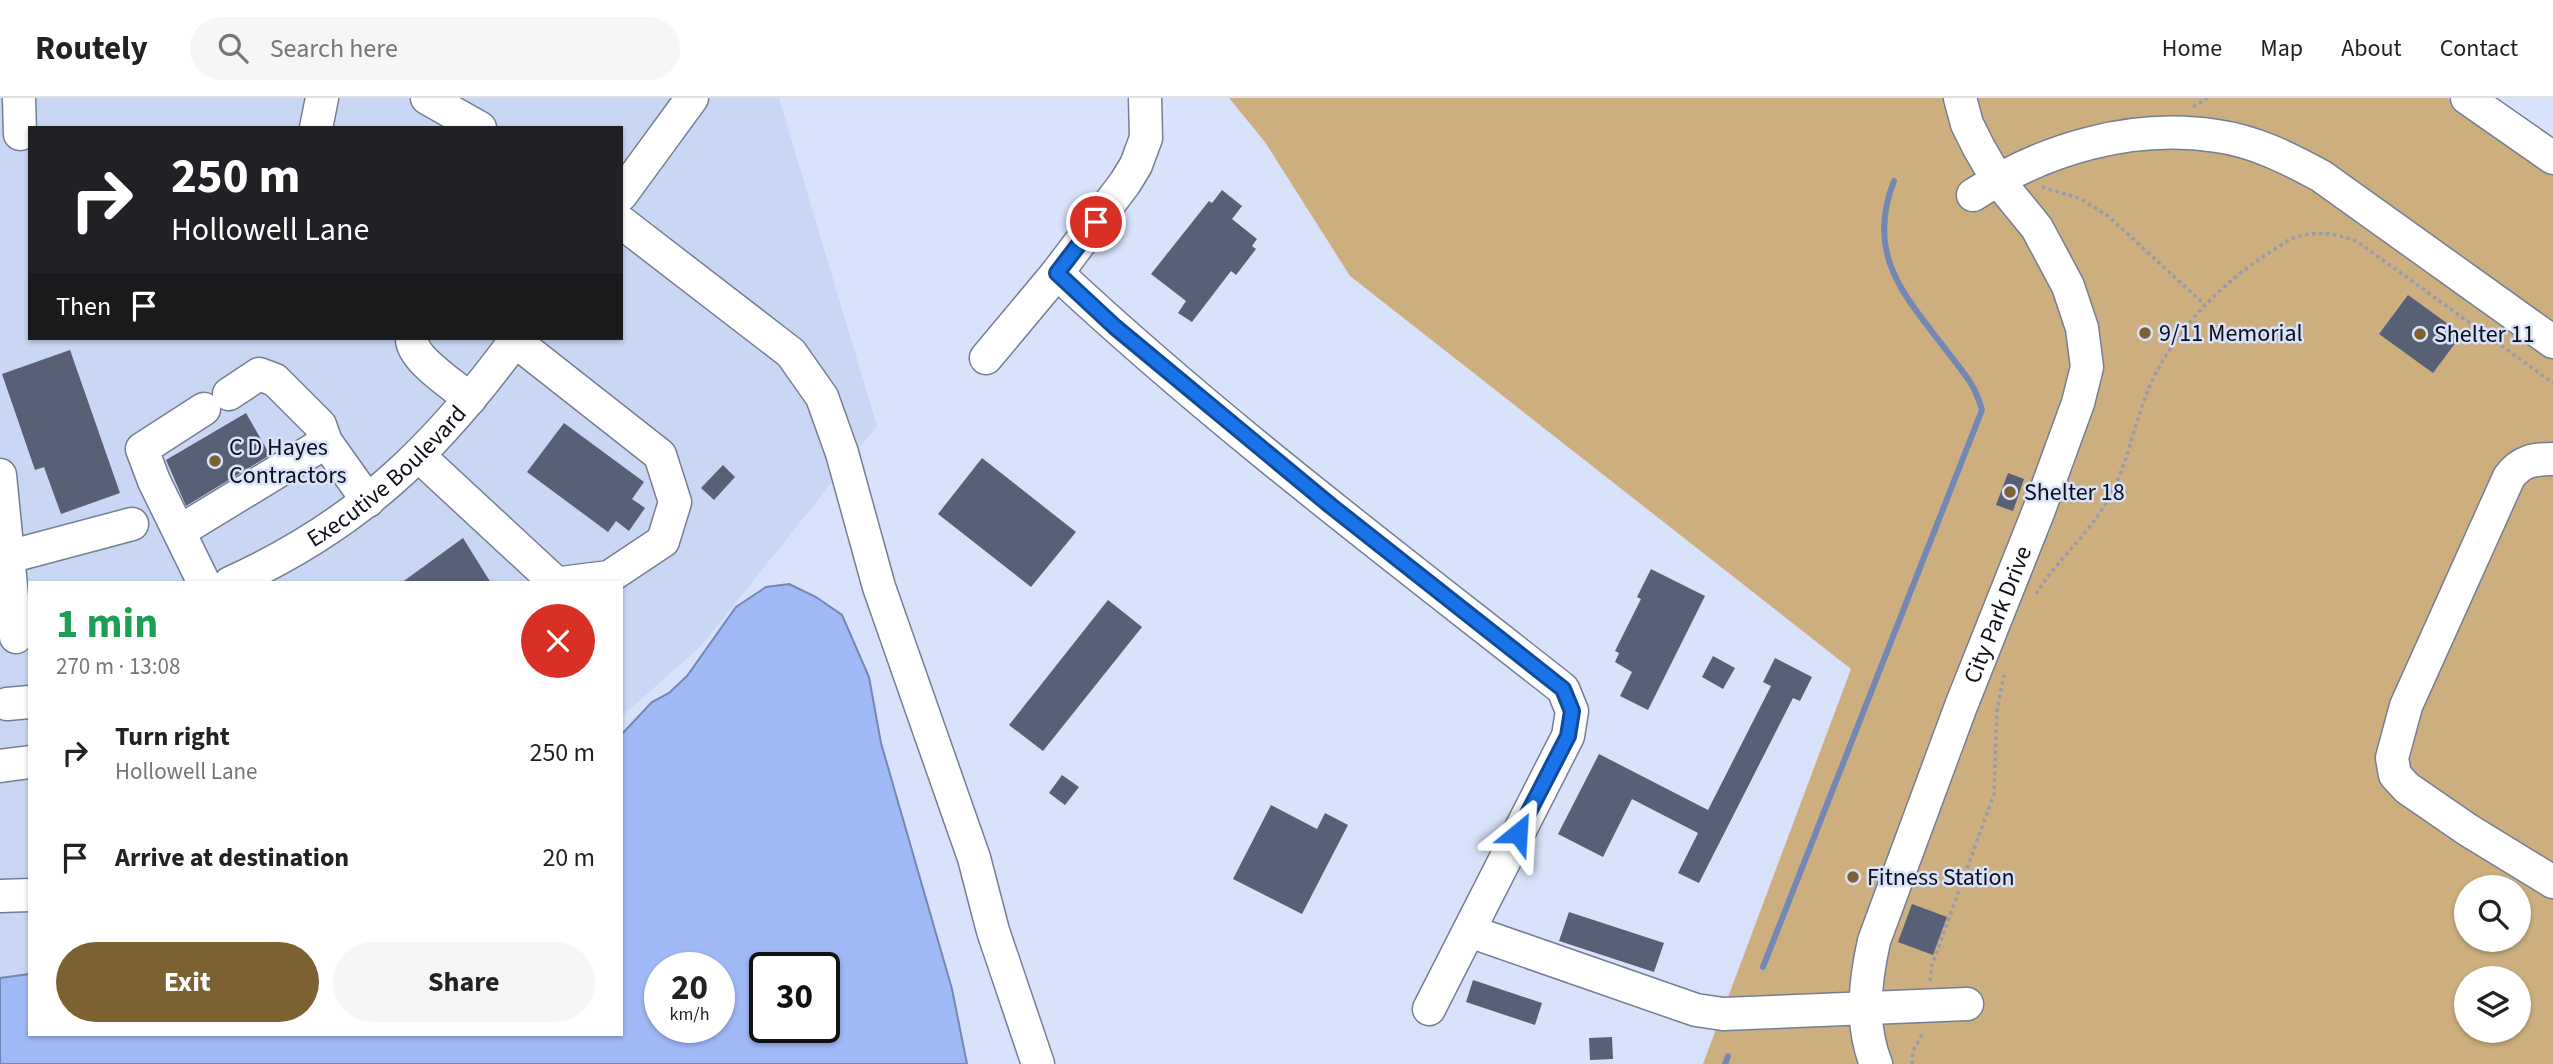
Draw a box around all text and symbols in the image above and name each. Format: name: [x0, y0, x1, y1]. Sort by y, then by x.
search box: [190, 17, 680, 80]
text: Routely: [35, 25, 148, 72]
icon: search: [214, 29, 252, 67]
text: Search here: [270, 30, 398, 67]
text: Home: [2162, 31, 2222, 66]
text: Map: [2260, 31, 2303, 66]
text: About: [2341, 31, 2402, 66]
text: Contact: [2440, 31, 2518, 66]
text: 250 m: [171, 142, 300, 212]
icon: right: [56, 154, 147, 245]
pin: [1066, 192, 1126, 252]
icon: arrive: [1077, 203, 1115, 241]
text: Hollowell Lane: [171, 207, 369, 253]
icon: arrive: [125, 287, 163, 325]
text: Then: [56, 288, 111, 325]
place label: 9/11 Memorial: [2159, 316, 2303, 351]
place label: Shelter 11: [2434, 317, 2535, 352]
marker: 9/11 Memorial: [2137, 325, 2153, 341]
marker: Shelter 11: [2412, 326, 2428, 342]
street label: Executive Boulevard: [300, 397, 475, 556]
place label: C D Hayes Contractors: [229, 430, 347, 493]
marker: C D Hayes Contractors: [207, 453, 223, 469]
place label: Shelter 18: [2024, 475, 2125, 510]
marker: Shelter 18: [2002, 484, 2018, 500]
street label: City Park Drive: [1954, 540, 2041, 689]
text: 1 min: [56, 594, 158, 654]
button: close: [521, 604, 595, 678]
text: 270 m · 13:08: [56, 650, 180, 683]
text: Turn right: [115, 718, 230, 755]
icon: right: [56, 734, 94, 772]
text: 250 m: [529, 734, 595, 771]
text: Hollowell Lane: [115, 755, 258, 788]
position arrow: [1481, 796, 1555, 870]
icon: arrive: [56, 839, 94, 877]
text: Arrive at destination: [115, 839, 349, 876]
text: 20 m: [542, 839, 595, 876]
place label: Fitness Station: [1867, 860, 2015, 895]
marker: Fitness Station: [1845, 869, 1861, 885]
map controls: [2454, 875, 2531, 1043]
button: search: [2454, 875, 2531, 952]
button: Exit: [56, 942, 319, 1022]
button: Share: [333, 942, 595, 1022]
speed limit sign: 30: [749, 952, 840, 1043]
text: 20: [671, 963, 708, 1013]
button: layers: [2454, 966, 2531, 1043]
text: km/h: [670, 1002, 709, 1027]

